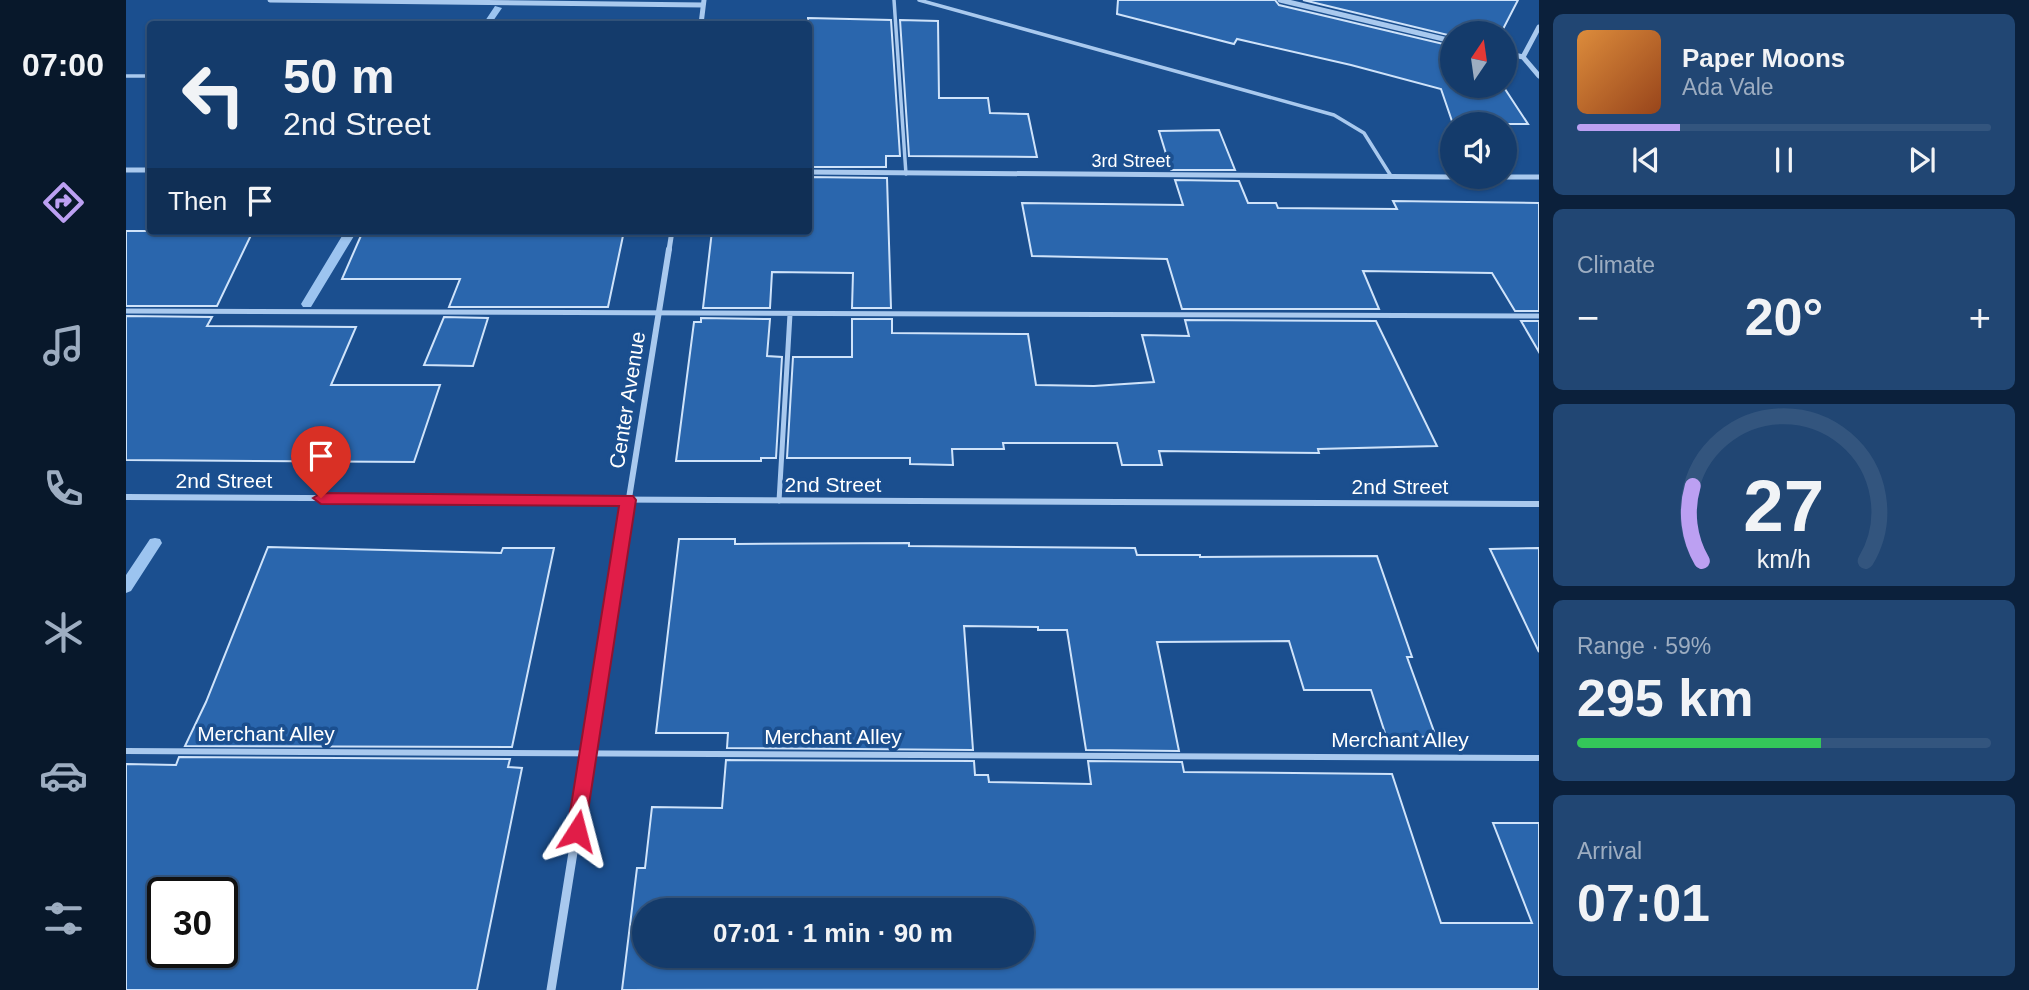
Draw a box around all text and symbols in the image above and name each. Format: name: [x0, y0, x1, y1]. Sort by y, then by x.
north arrow: [1440, 21, 1517, 98]
map controls: [1440, 21, 1517, 189]
text: Paper Moons: [1682, 43, 1845, 73]
text: 07:00: [22, 47, 104, 83]
icon: left: [168, 49, 259, 140]
text: 50 m: [283, 49, 395, 103]
text: Ada Vale: [1682, 74, 1774, 100]
text: 2nd Street: [283, 106, 431, 142]
button: sound: [1440, 112, 1517, 189]
icon: previous: [1627, 141, 1665, 179]
icon: pause: [1765, 141, 1803, 179]
icon: next: [1903, 141, 1941, 179]
street label: 3rd Street: [1091, 151, 1171, 171]
icon: directions: [39, 178, 88, 227]
icon: arrive: [241, 182, 279, 220]
text: Then: [168, 186, 227, 216]
text: Climate: [1577, 252, 1655, 278]
text: 20°: [1745, 288, 1823, 346]
text: −: [1577, 297, 1599, 339]
text: +: [1969, 297, 1991, 339]
icon: music: [39, 321, 88, 370]
street label: Center Avenue: [605, 330, 649, 470]
pin: [291, 426, 351, 498]
icon: arrive: [302, 437, 340, 475]
icon: phone: [39, 464, 88, 513]
text: 27: [1744, 465, 1824, 546]
street label: 2nd Street: [176, 469, 273, 492]
street label: 2nd Street: [785, 473, 882, 496]
street label: 2nd Street: [1352, 475, 1449, 498]
text: km/h: [1757, 545, 1811, 573]
icon: climate: [39, 608, 88, 657]
text: Range · 59%: [1577, 633, 1711, 659]
text: 295 km: [1577, 669, 1753, 727]
street label: Merchant Alley: [197, 722, 335, 745]
street label: Merchant Alley: [764, 725, 902, 748]
street label: Merchant Alley: [1331, 728, 1469, 751]
icon: car: [39, 751, 88, 800]
position arrow: [540, 794, 614, 868]
text: Arrival: [1577, 838, 1642, 864]
text: 07:01: [1577, 874, 1710, 932]
speed limit sign: 30: [147, 877, 238, 968]
icon: filters: [39, 894, 88, 943]
text: 07:01 · 1 min · 90 m: [713, 918, 953, 948]

